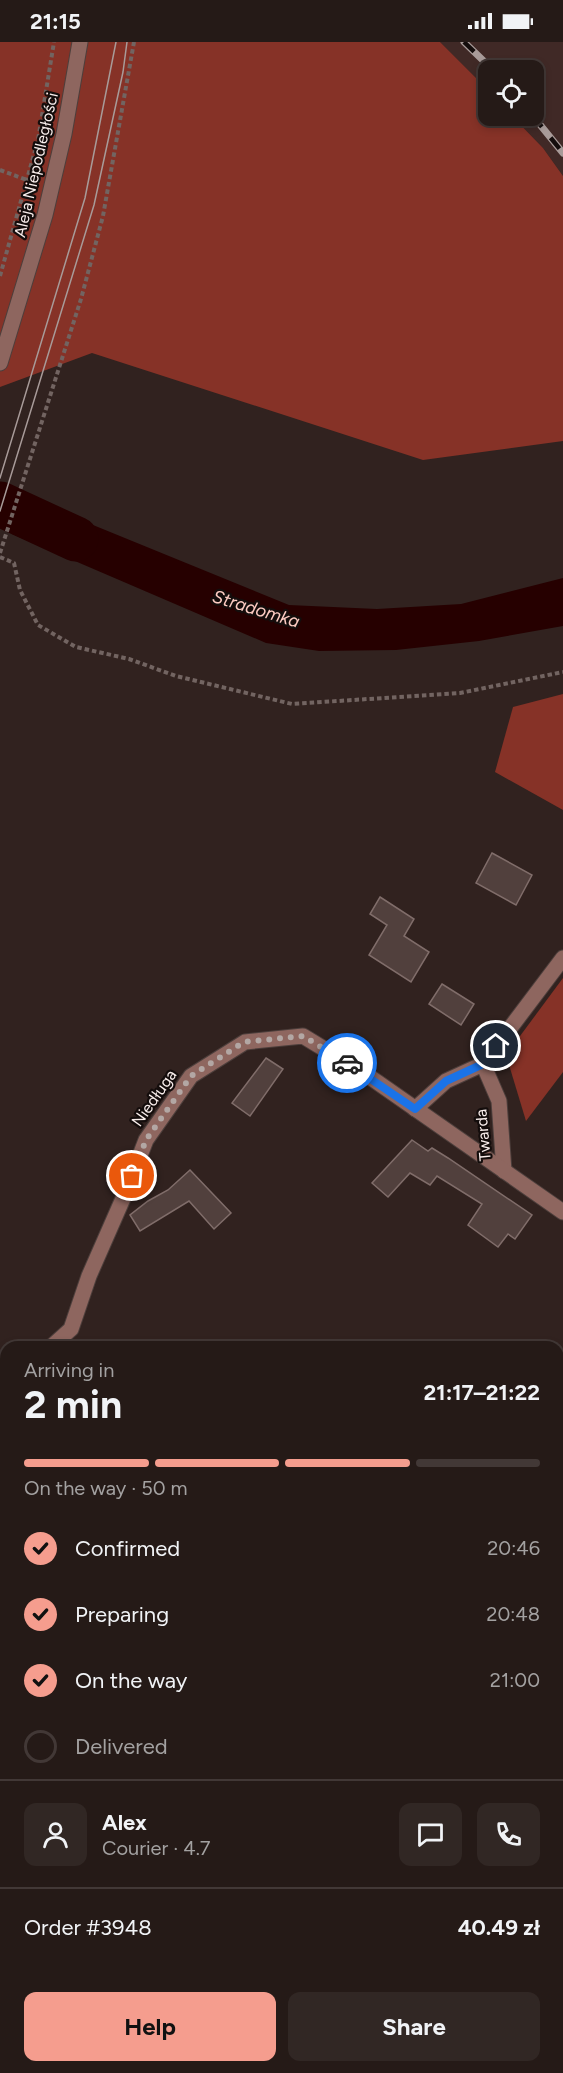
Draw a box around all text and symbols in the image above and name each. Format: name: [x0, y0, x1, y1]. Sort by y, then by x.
text: 21:15: [30, 8, 81, 35]
map controls: [478, 60, 544, 126]
button: locate: [478, 60, 544, 126]
street label: Aleja Niepodległości: [10, 91, 62, 239]
water label: Stradomka: [210, 585, 303, 633]
pin: [470, 1020, 521, 1071]
icon: home: [479, 1029, 512, 1062]
courier: [317, 1033, 377, 1093]
icon: car: [331, 1047, 364, 1080]
street label: Niedługa: [128, 1066, 180, 1130]
street label: Twarda: [471, 1108, 495, 1162]
pin: [106, 1150, 157, 1201]
icon: bag: [115, 1159, 148, 1192]
text: Arriving in: [24, 1358, 114, 1382]
text: 21:17–21:22: [424, 1379, 540, 1406]
text: 2 min: [24, 1381, 122, 1428]
text: On the way · 50 m: [24, 1476, 187, 1500]
icon: check: [24, 1532, 57, 1565]
text: Confirmed: [75, 1535, 180, 1562]
text: 20:46: [487, 1536, 540, 1560]
icon: check: [24, 1598, 57, 1631]
text: Preparing: [75, 1601, 169, 1628]
text: 20:48: [486, 1602, 540, 1626]
icon: check: [24, 1664, 57, 1697]
text: On the way: [75, 1667, 187, 1694]
text: 21:00: [490, 1668, 540, 1692]
text: Delivered: [75, 1733, 168, 1760]
button: person: [24, 1803, 87, 1866]
button: chat: [399, 1803, 462, 1866]
button: phone: [477, 1803, 540, 1866]
text: Alex: [102, 1809, 147, 1836]
text: Courier · 4.7: [102, 1836, 211, 1860]
text: Order #3948: [24, 1914, 152, 1941]
text: 40.49 zł: [458, 1914, 540, 1941]
button: Help: [24, 1992, 276, 2061]
button: Share: [288, 1992, 540, 2061]

